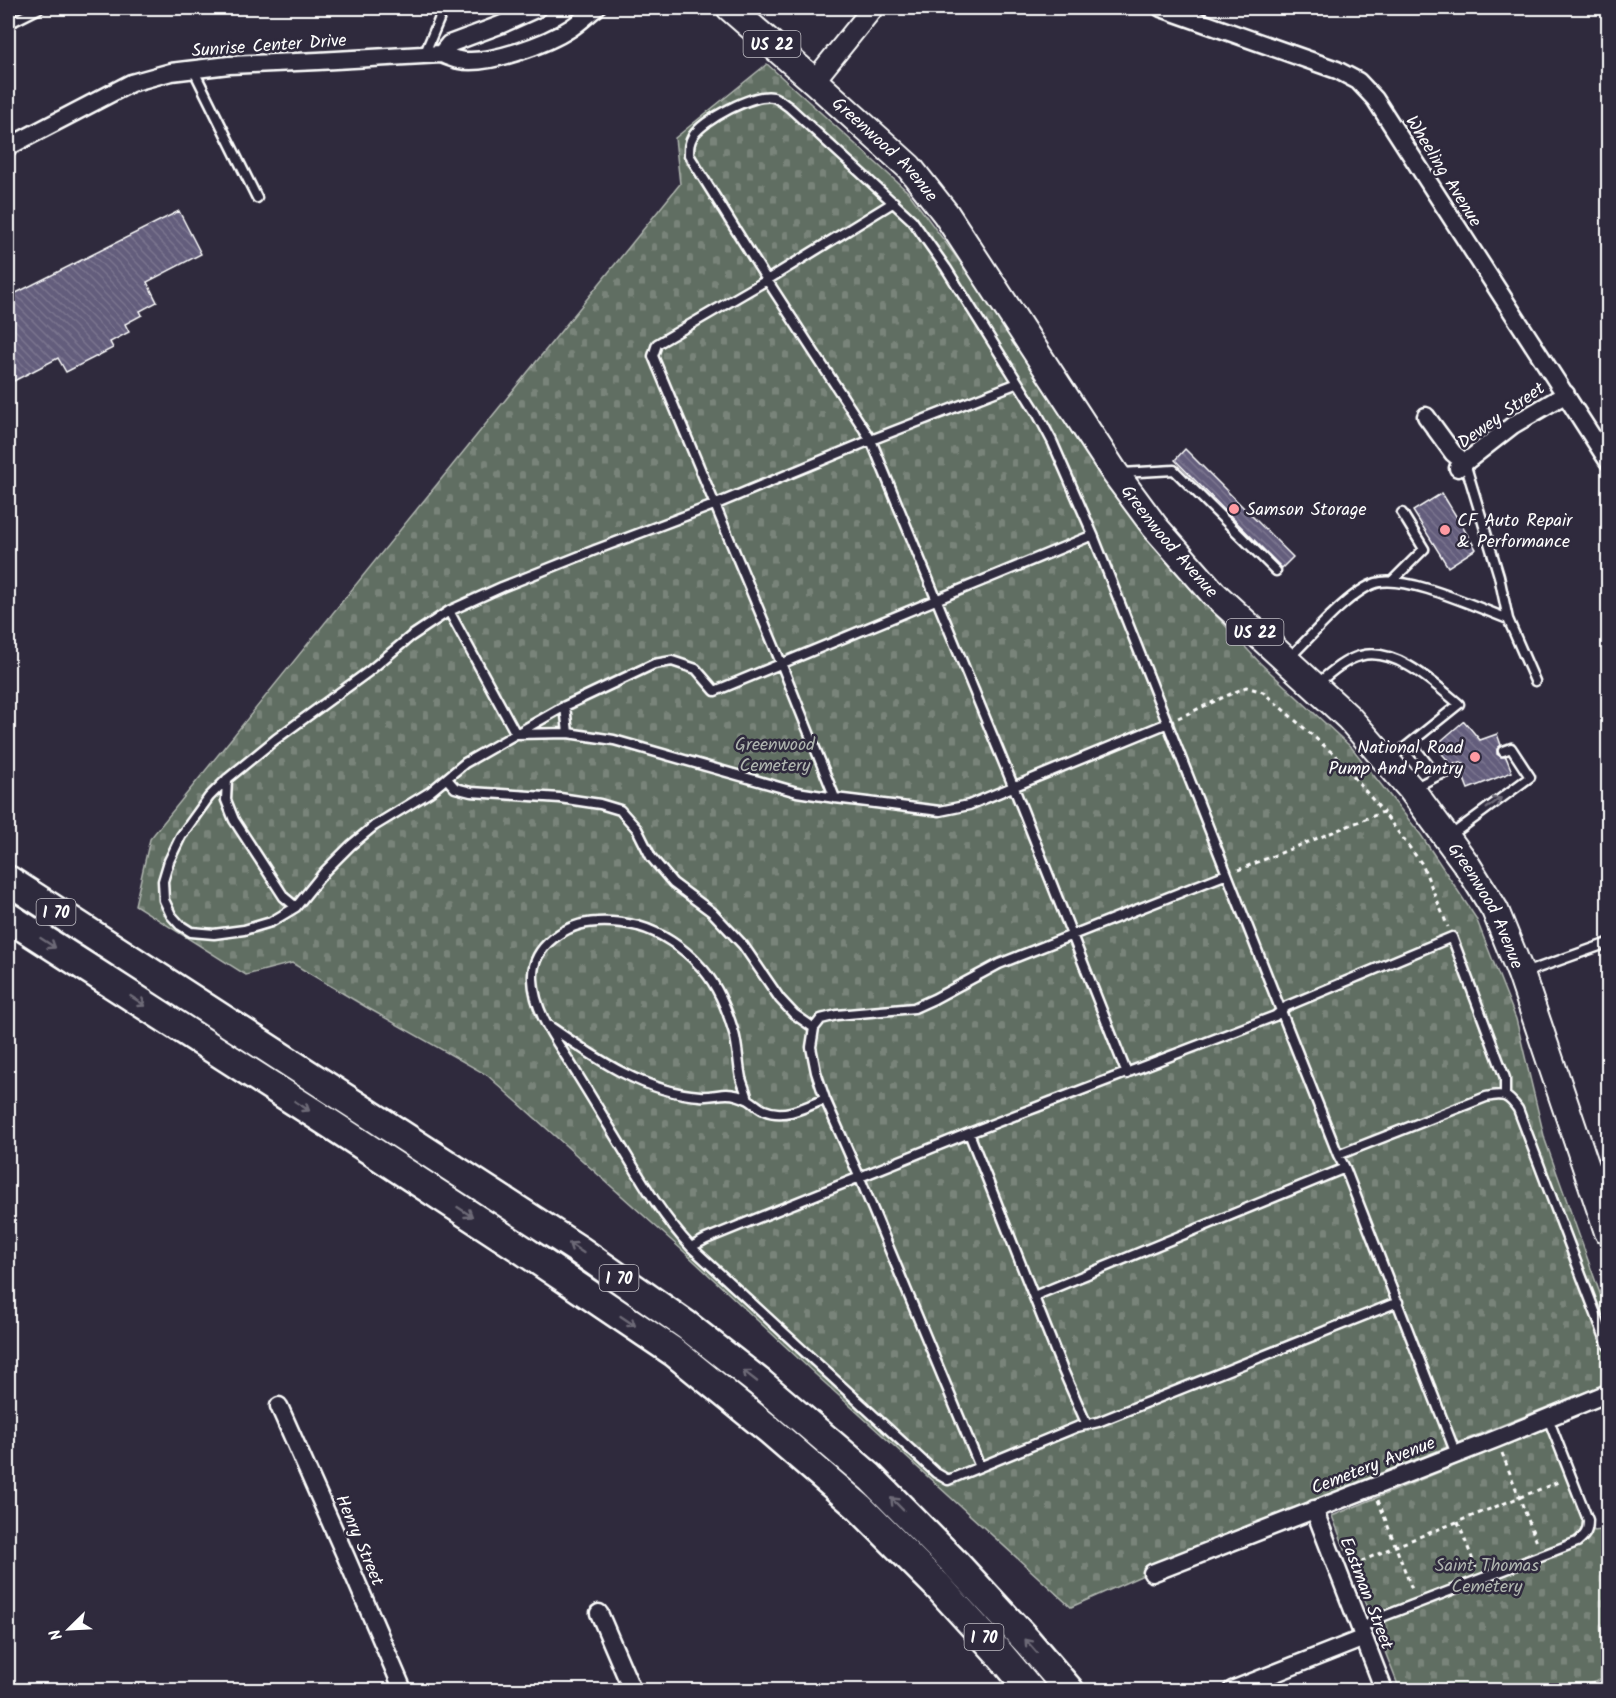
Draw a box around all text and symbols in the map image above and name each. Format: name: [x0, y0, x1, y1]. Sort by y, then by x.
street label: Sunrise Center Drive: [191, 27, 348, 66]
road number: US 22: [744, 31, 800, 57]
street label: Greenwood Avenue: [824, 90, 944, 209]
street label: Wheeling Avenue: [1397, 110, 1489, 233]
street label: Dewey Street: [1452, 375, 1552, 457]
street label: Greenwood Avenue: [1112, 479, 1225, 606]
place label: Samson Storage: [1246, 496, 1367, 525]
marker: Samson Storage: [1227, 502, 1241, 516]
place label: CF Auto Repair & Performance: [1457, 507, 1573, 557]
marker: CF Auto Repair & Performance: [1438, 523, 1452, 537]
road number: US 22: [1226, 619, 1284, 645]
park label: Greenwood Cemetery: [735, 731, 816, 781]
place label: National Road Pump And Pantry: [1329, 734, 1464, 784]
marker: National Road Pump And Pantry: [1468, 750, 1482, 764]
one-way arrow: [1486, 797, 1502, 809]
street label: Greenwood Avenue: [1439, 837, 1530, 974]
road number: I 70: [36, 899, 76, 925]
one-way arrow: [39, 937, 56, 949]
one-way arrow: [129, 995, 146, 1007]
one-way arrow: [293, 1100, 310, 1112]
one-way arrow: [457, 1206, 474, 1219]
one-way arrow: [569, 1242, 585, 1254]
road number: I 70: [600, 1265, 638, 1291]
one-way arrow: [619, 1315, 635, 1327]
one-way arrow: [743, 1369, 759, 1382]
street label: Cemetery Avenue: [1307, 1429, 1440, 1503]
street label: Henry Street: [326, 1490, 391, 1592]
one-way arrow: [889, 1497, 904, 1512]
street label: Eastman Street: [1331, 1533, 1401, 1655]
park label: Saint Thomas Cemetery: [1435, 1552, 1539, 1602]
north arrow: [39, 1599, 99, 1659]
road number: I 70: [964, 1624, 1004, 1650]
text: N: [43, 1625, 70, 1644]
one-way arrow: [1024, 1639, 1038, 1654]

